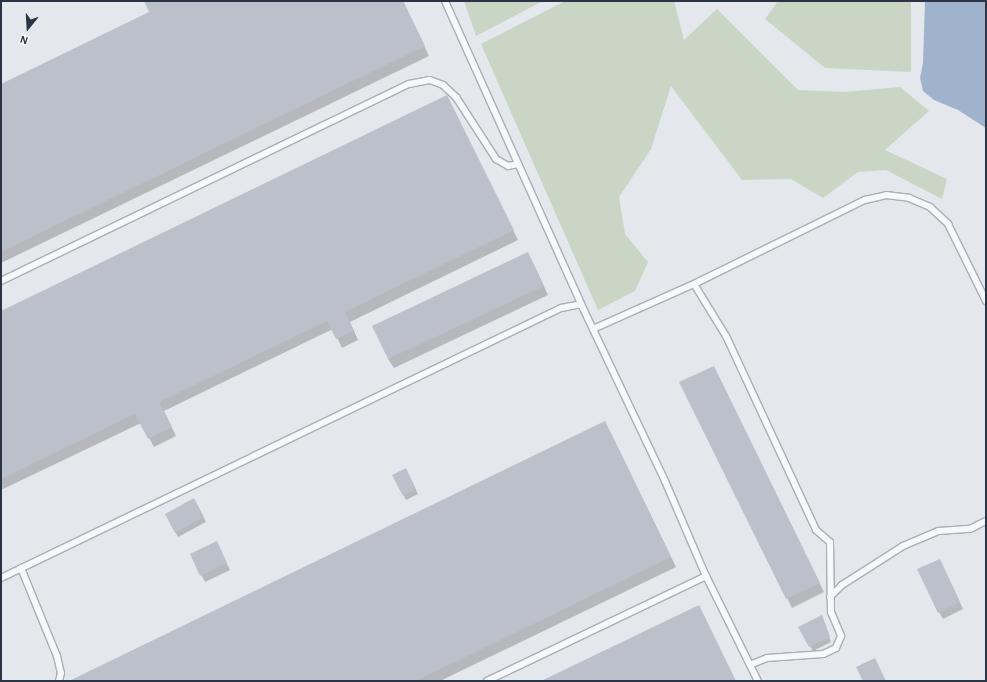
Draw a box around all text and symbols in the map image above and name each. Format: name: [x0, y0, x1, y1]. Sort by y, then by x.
north arrow: [8, 8, 48, 48]
text: N: [19, 33, 29, 46]

